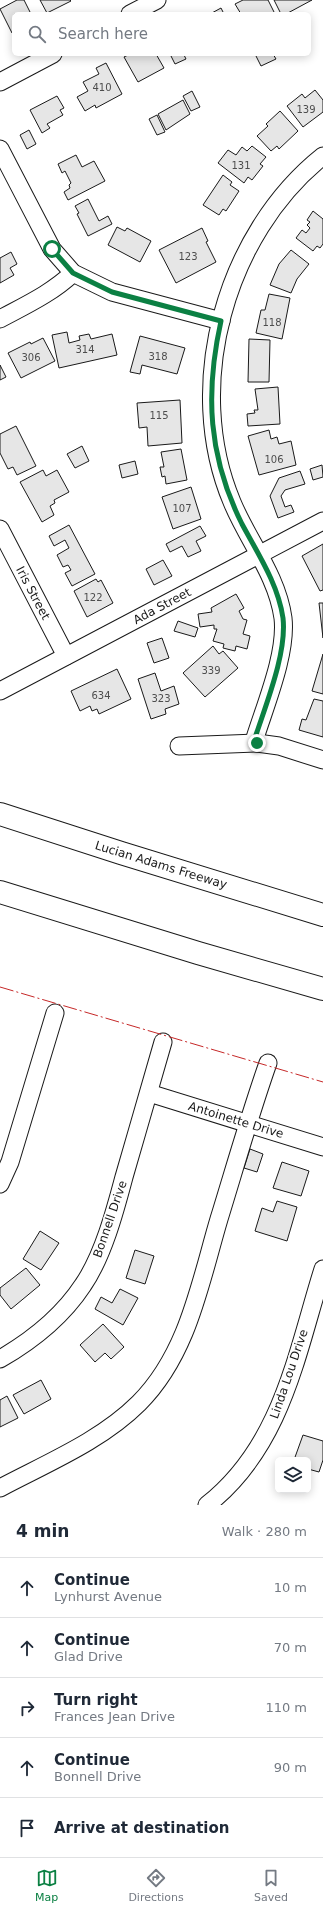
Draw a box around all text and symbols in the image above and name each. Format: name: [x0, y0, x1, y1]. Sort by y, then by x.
search box: [12, 12, 311, 56]
icon: search: [26, 23, 48, 45]
text: Search here: [58, 25, 148, 43]
house number: 410: [92, 82, 112, 93]
house number: 139: [296, 104, 316, 115]
house number: 131: [231, 160, 251, 171]
route start: [43, 240, 61, 258]
house number: 123: [178, 251, 198, 262]
house number: 118: [262, 317, 282, 328]
house number: 314: [75, 344, 95, 355]
house number: 318: [148, 351, 168, 362]
house number: 306: [21, 352, 41, 363]
house number: 115: [149, 410, 169, 421]
house number: 106: [264, 454, 284, 465]
house number: 107: [172, 503, 192, 514]
street label: Iris Street: [13, 564, 53, 622]
street label: Ada Street: [131, 585, 193, 627]
house number: 122: [83, 592, 103, 603]
house number: 339: [201, 665, 221, 676]
house number: 634: [91, 690, 111, 701]
house number: 323: [151, 693, 171, 704]
route end: [248, 734, 266, 752]
street label: Lucian Adams Freeway: [93, 838, 229, 892]
street label: Antoinette Drive: [187, 1099, 285, 1141]
street label: Bonnell Drive: [90, 1179, 130, 1259]
street label: Linda Lou Drive: [267, 1327, 311, 1421]
map controls: [275, 1457, 311, 1493]
button: layers: [275, 1457, 311, 1493]
text: 4 min: [16, 1521, 69, 1541]
text: Walk · 280 m: [222, 1524, 307, 1539]
text: Continue: [54, 1571, 130, 1589]
icon: ahead: [16, 1577, 38, 1599]
text: 10 m: [274, 1580, 307, 1595]
text: Lynhurst Avenue: [54, 1589, 162, 1604]
text: Continue: [54, 1631, 130, 1649]
icon: ahead: [16, 1637, 38, 1659]
text: 70 m: [274, 1640, 307, 1655]
text: Glad Drive: [54, 1649, 123, 1664]
text: Turn right: [54, 1691, 138, 1709]
icon: right: [16, 1697, 38, 1719]
text: 110 m: [265, 1700, 307, 1715]
text: Frances Jean Drive: [54, 1709, 175, 1724]
text: Continue: [54, 1751, 130, 1769]
icon: ahead: [16, 1757, 38, 1779]
text: 90 m: [274, 1760, 307, 1775]
text: Bonnell Drive: [54, 1769, 141, 1784]
icon: arrive: [16, 1817, 38, 1839]
text: Arrive at destination: [54, 1819, 229, 1837]
tab: Map: [35, 1867, 58, 1904]
tab: Directions: [128, 1867, 184, 1904]
tab: Saved: [254, 1867, 288, 1904]

